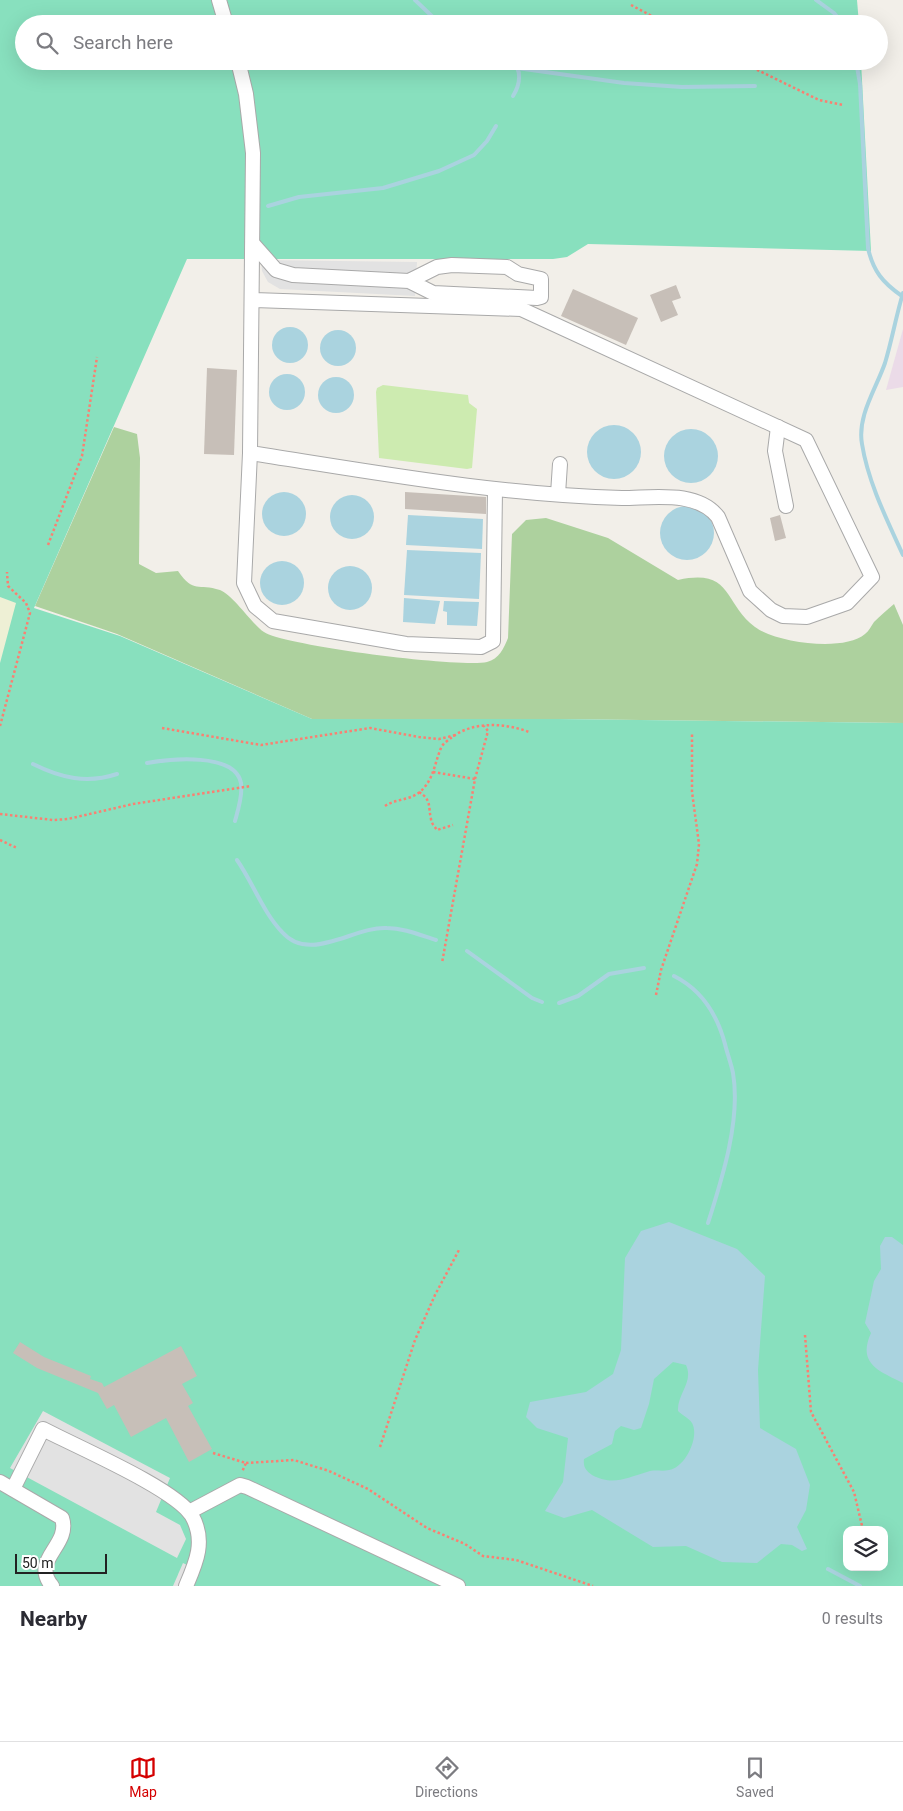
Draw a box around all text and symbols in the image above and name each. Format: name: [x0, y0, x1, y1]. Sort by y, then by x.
search box: [15, 15, 888, 70]
icon: search: [33, 29, 61, 57]
text: Search here: [73, 31, 173, 54]
map controls: [843, 1526, 888, 1571]
button: layers: [843, 1526, 888, 1571]
scale bar: [15, 1551, 108, 1574]
text: 50 m: [22, 1555, 54, 1571]
text: Nearby: [20, 1607, 87, 1631]
text: 0 results: [822, 1609, 883, 1628]
tab: Map: [129, 1754, 157, 1800]
tab: Directions: [415, 1754, 478, 1800]
tab: Saved: [736, 1754, 774, 1800]

